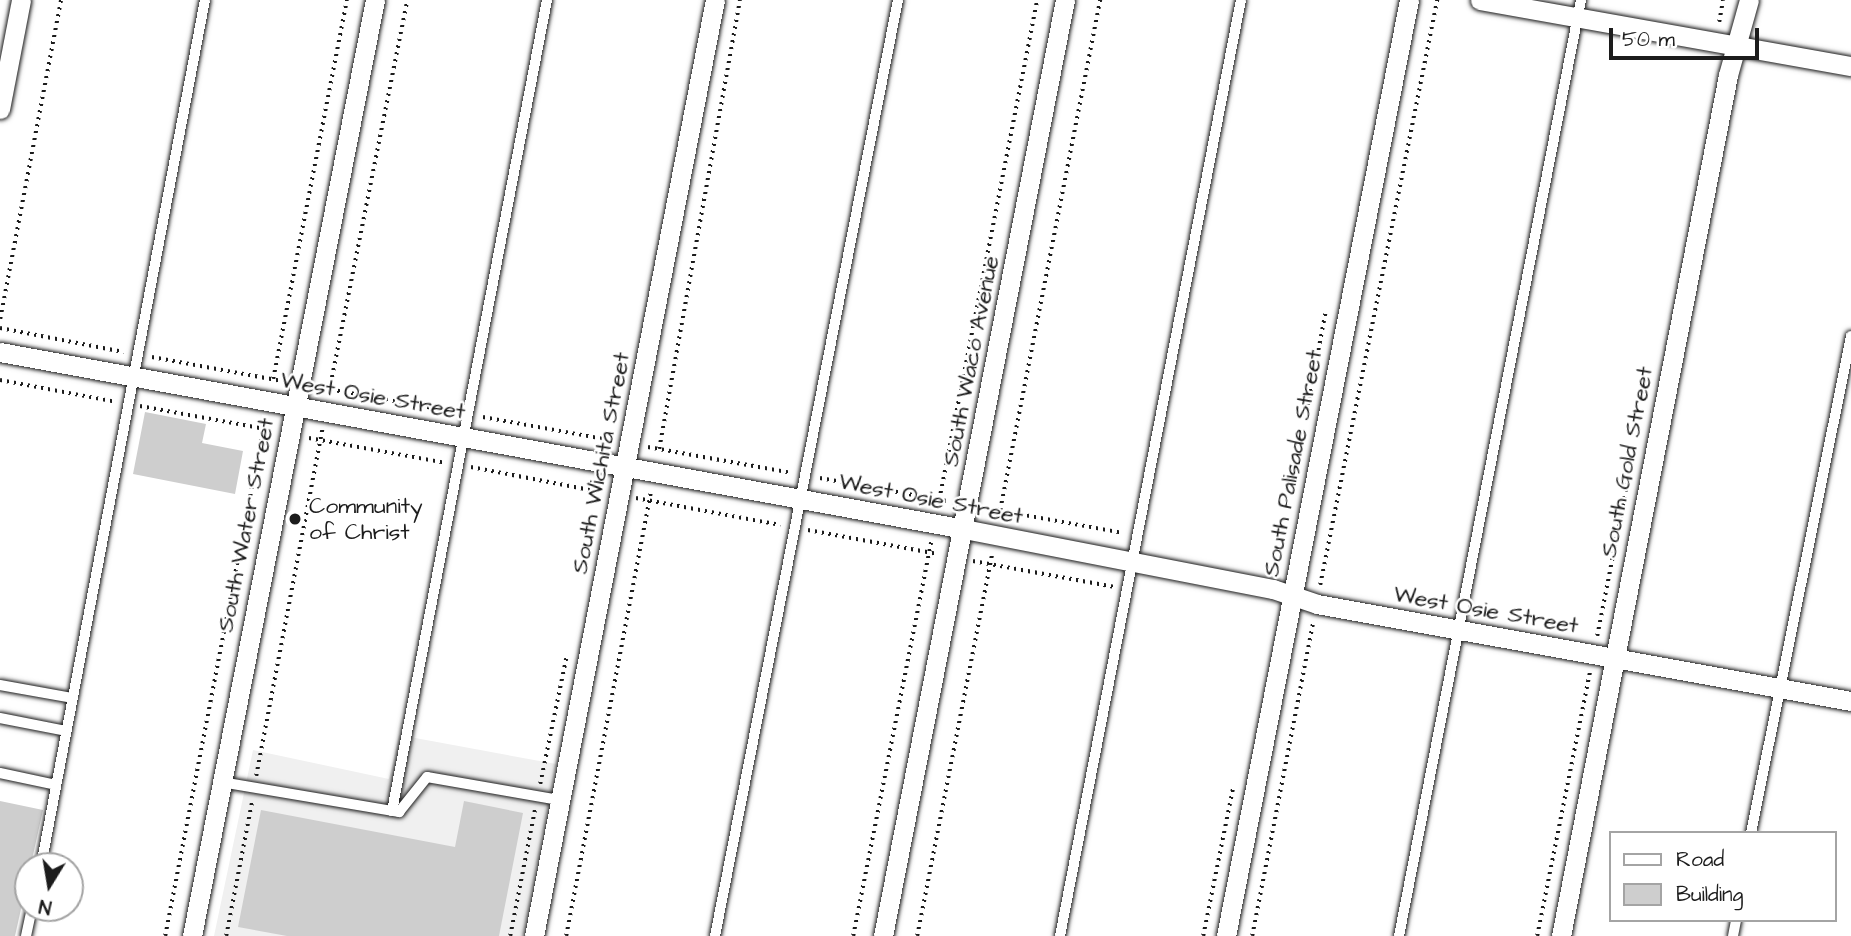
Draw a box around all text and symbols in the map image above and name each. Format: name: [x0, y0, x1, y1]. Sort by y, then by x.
scale bar: [1613, 14, 1764, 58]
text: 50 m: [1622, 25, 1675, 54]
street label: South Waco Avenue: [937, 253, 1005, 469]
street label: South Palisade Street: [1257, 347, 1329, 579]
street label: South Wichita Street: [566, 350, 636, 576]
street label: South Gold Street: [1595, 364, 1659, 560]
street label: West Osie Street: [278, 366, 468, 426]
street label: South Water Street: [212, 416, 280, 634]
street label: West Osie Street: [837, 468, 1025, 530]
place label: Community of Christ: [309, 492, 423, 546]
marker: Community of Christ: [287, 511, 303, 527]
street label: West Osie Street: [1391, 580, 1581, 640]
legend: [1610, 831, 1837, 922]
text: Road: [1676, 845, 1724, 874]
north arrow: [14, 852, 84, 922]
text: Building: [1676, 880, 1743, 909]
text: N: [37, 892, 54, 921]

